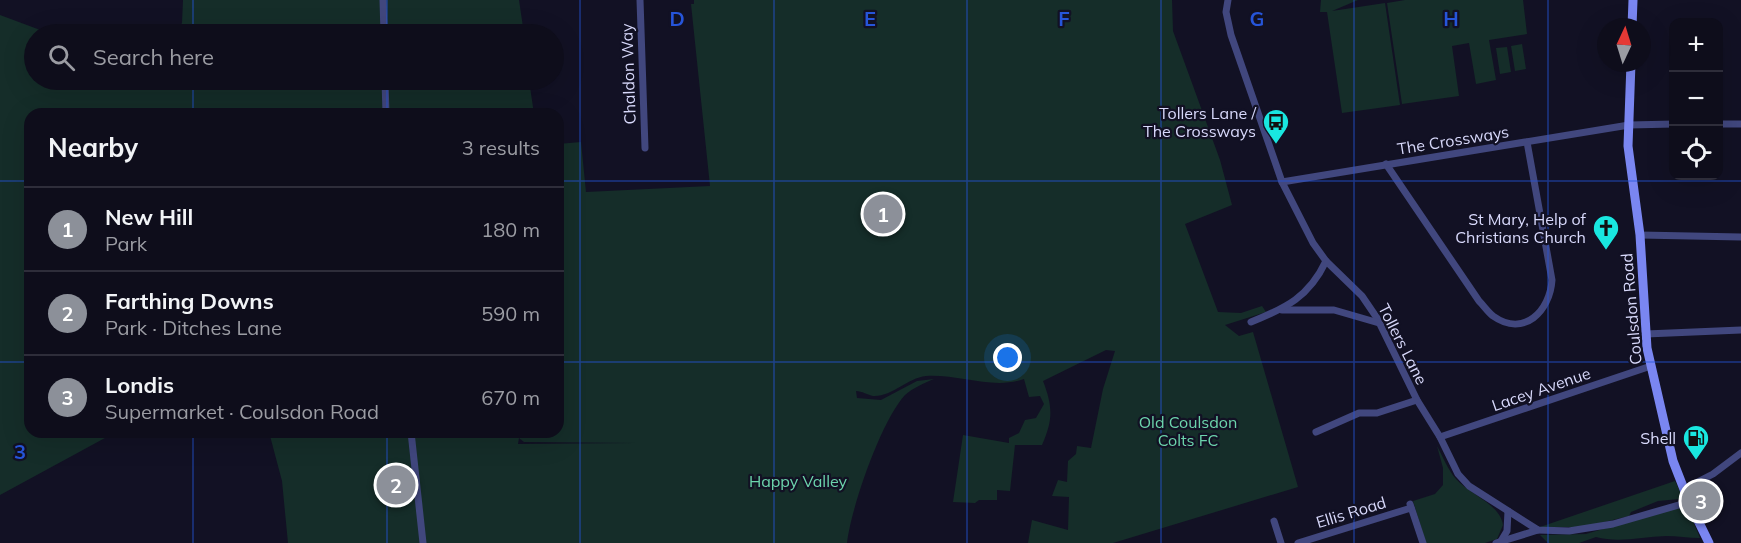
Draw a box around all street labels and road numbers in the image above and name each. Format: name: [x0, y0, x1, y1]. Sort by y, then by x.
street label: Chaldon Way: [616, 23, 640, 125]
street label: The Crossways: [1396, 121, 1510, 159]
street label: Coulsdon Road: [1616, 252, 1646, 366]
street label: Tollers Lane: [1374, 300, 1432, 388]
street label: Lacey Avenue: [1489, 363, 1593, 415]
street label: Ellis Road: [1314, 492, 1388, 532]

